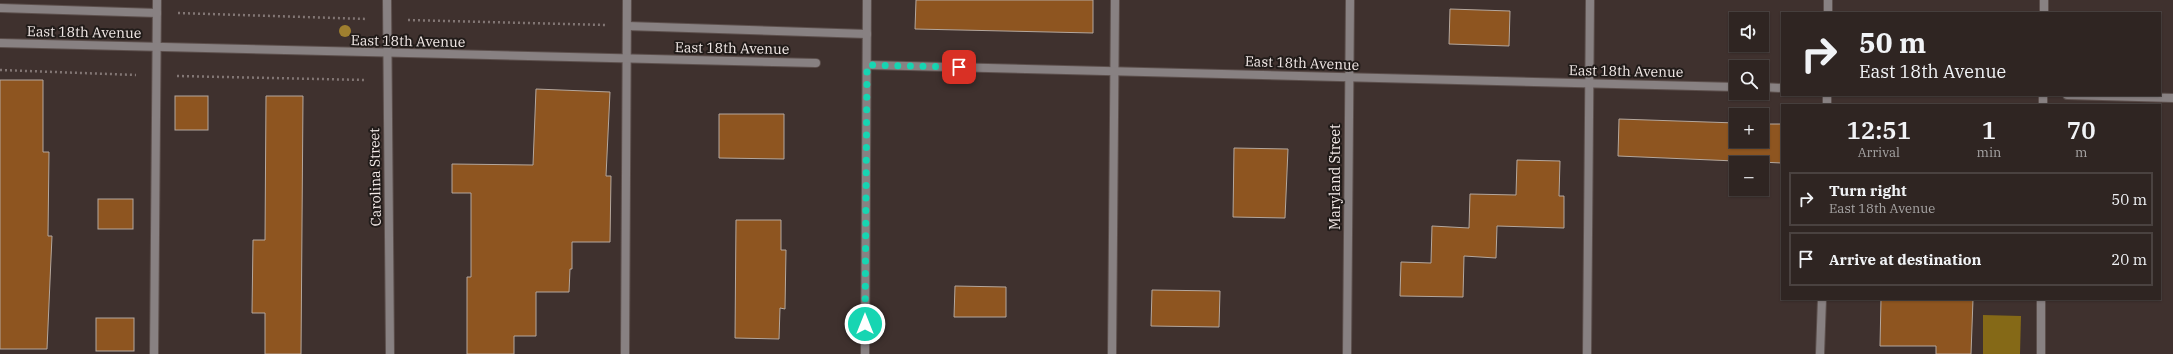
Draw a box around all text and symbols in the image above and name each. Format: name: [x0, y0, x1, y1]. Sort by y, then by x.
map controls: [1729, 12, 1769, 196]
button: sound: [1729, 12, 1769, 52]
street label: East 18th Avenue: [27, 22, 141, 42]
text: 50 m: [1859, 24, 1926, 61]
icon: right: [1793, 28, 1845, 80]
street label: East 18th Avenue: [351, 31, 465, 51]
street label: East 18th Avenue: [675, 38, 789, 58]
pin: [942, 50, 976, 84]
street label: East 18th Avenue: [1244, 52, 1360, 74]
icon: arrive: [948, 56, 970, 78]
button: search: [1729, 60, 1769, 100]
text: East 18th Avenue: [1859, 60, 2006, 83]
street label: East 18th Avenue: [1569, 61, 1683, 81]
button: +: [1729, 108, 1769, 148]
text: 12:51: [1846, 114, 1911, 146]
text: 1: [1982, 114, 1996, 146]
text: 70: [2067, 114, 2096, 146]
street label: Maryland Street: [1326, 124, 1344, 230]
street label: Carolina Street: [365, 128, 385, 226]
text: Arrival: [1858, 144, 1900, 161]
text: min: [1977, 144, 2001, 161]
text: m: [2075, 144, 2087, 161]
button: −: [1729, 156, 1769, 196]
text: Turn right: [1829, 181, 1907, 200]
icon: right: [1795, 188, 1817, 210]
text: 50 m: [2111, 190, 2147, 209]
text: East 18th Avenue: [1829, 200, 1935, 217]
icon: arrive: [1795, 248, 1817, 270]
text: Arrive at destination: [1829, 250, 1981, 269]
text: 20 m: [2111, 250, 2147, 269]
position arrow: [844, 303, 886, 345]

